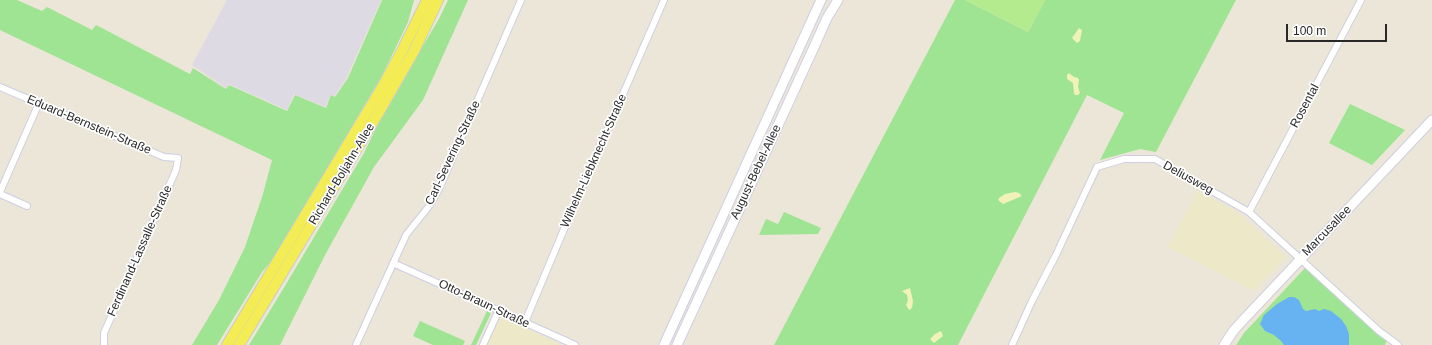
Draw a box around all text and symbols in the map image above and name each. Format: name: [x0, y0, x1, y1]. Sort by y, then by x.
scale bar: [1288, 16, 1389, 42]
text: 100 m: [1293, 24, 1326, 38]
street label: Rosental: [1288, 82, 1322, 130]
street label: Eduard-Bernstein-Straße: [25, 92, 153, 158]
street label: Wilhelm-Liebknecht-Straße: [558, 92, 630, 230]
street label: Carl-Severing-Straße: [423, 99, 483, 207]
street label: Richard-Boljahn-Allee: [306, 121, 378, 227]
street label: August-Bebel-Allee: [728, 122, 784, 222]
street label: Deliusweg: [1160, 158, 1216, 198]
street label: Ferdinand-Lassalle-Straße: [105, 183, 175, 319]
street label: Marcusallee: [1299, 203, 1355, 259]
street label: Otto-Braun-Straße: [436, 277, 532, 331]

